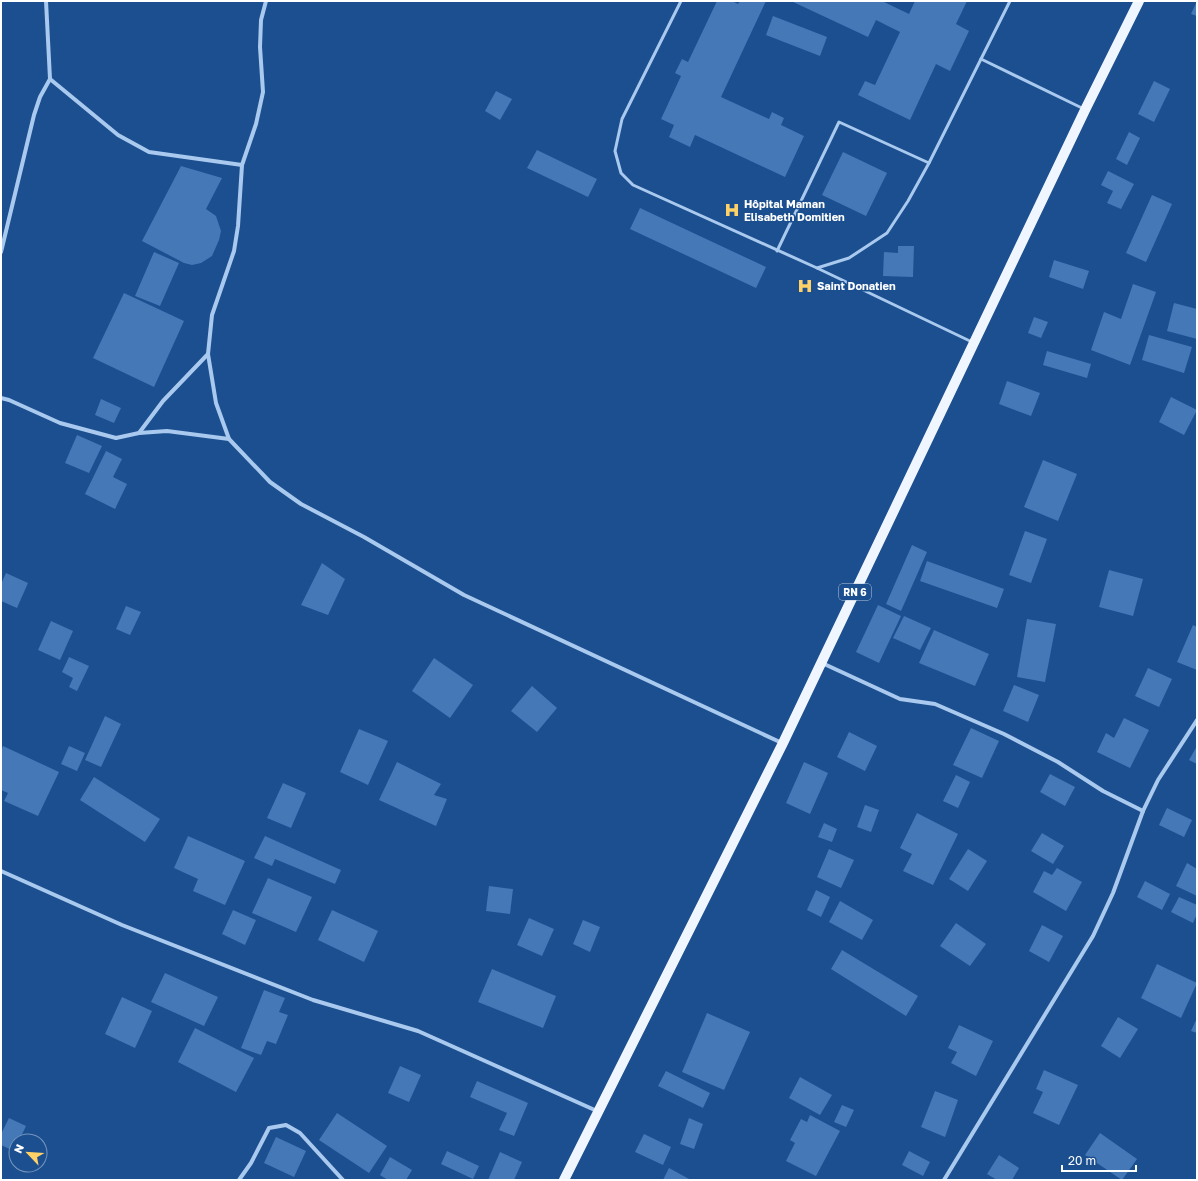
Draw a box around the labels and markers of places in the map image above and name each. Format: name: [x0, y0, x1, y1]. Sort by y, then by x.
place label: Hôpital Maman Elisabeth Domitien: [744, 197, 845, 223]
hospital icon: Hôpital Maman Elisabeth Domitien: [723, 201, 741, 219]
hospital icon: Saint Donatien: [796, 277, 814, 295]
place label: Saint Donatien: [817, 279, 896, 292]

